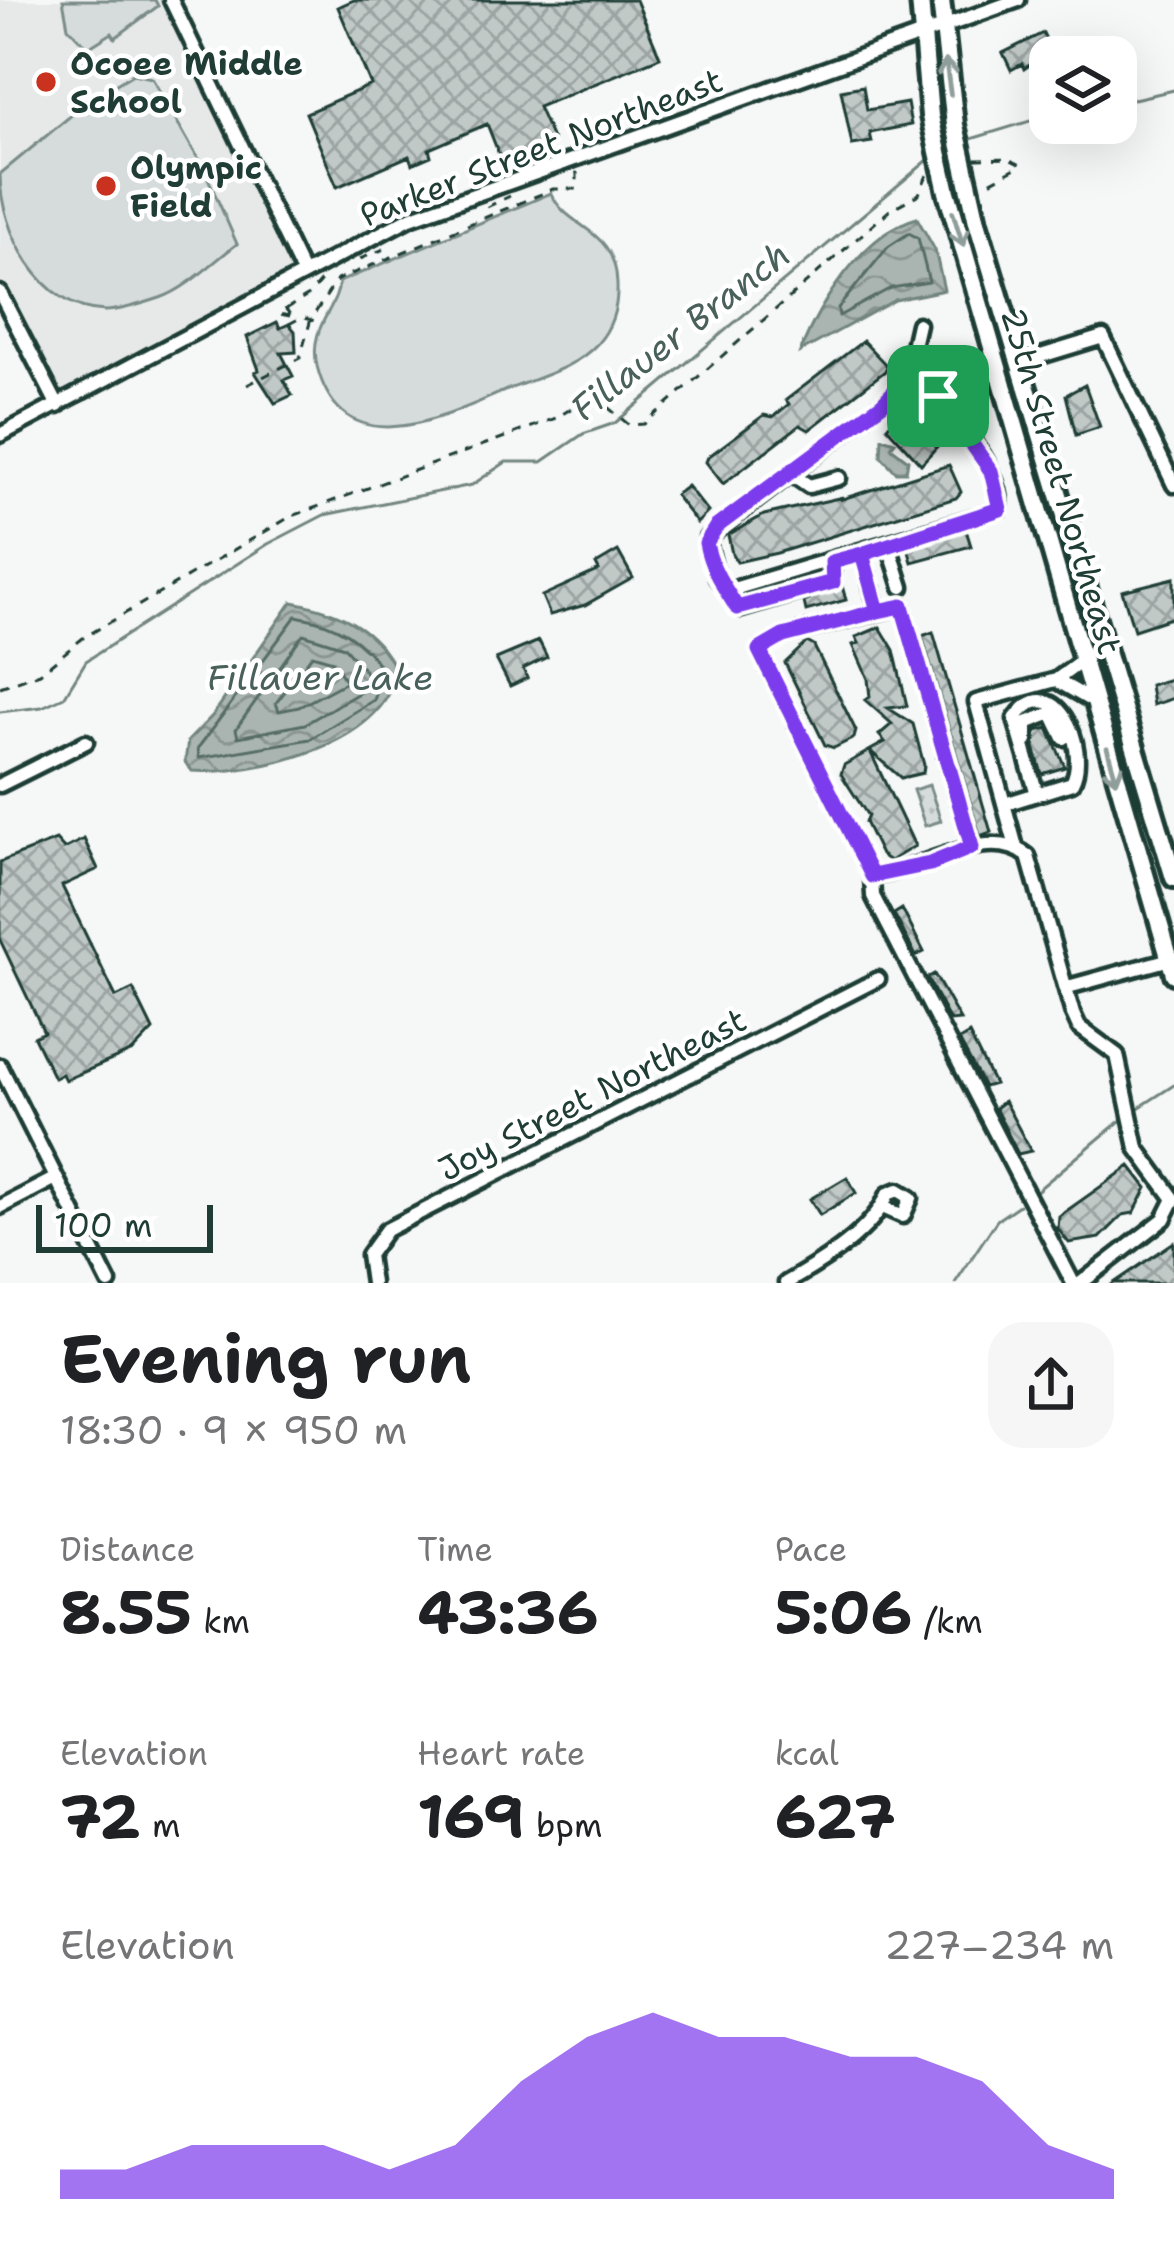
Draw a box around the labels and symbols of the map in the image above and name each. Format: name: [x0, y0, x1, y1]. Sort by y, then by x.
place label: Ocoee Middle School: [70, 41, 303, 124]
street label: Parker Street Northeast: [353, 57, 729, 237]
one-way arrow: [937, 58, 959, 97]
marker: Ocoee Middle School: [33, 69, 59, 95]
place label: Olympic Field: [130, 145, 262, 228]
marker: Olympic Field: [93, 173, 119, 199]
one-way arrow: [948, 209, 970, 247]
water label: Fillauer Branch: [560, 230, 800, 433]
street label: 25th Street Northeast: [990, 303, 1133, 660]
pin: [887, 345, 989, 447]
water label: Fillauer Lake: [206, 653, 434, 702]
one-way arrow: [1102, 746, 1124, 784]
street label: Joy Street Northeast: [431, 997, 754, 1192]
scale bar: [36, 1199, 213, 1252]

